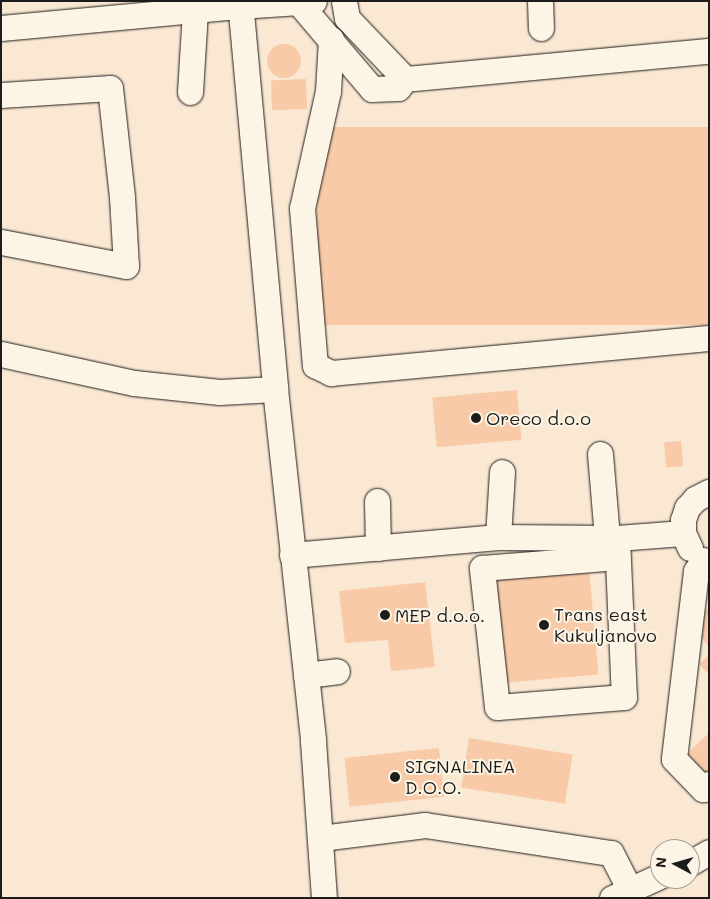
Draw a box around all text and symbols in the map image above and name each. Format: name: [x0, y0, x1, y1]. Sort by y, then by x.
place label: Oreco d.o.o: [486, 407, 591, 429]
marker: Oreco d.o.o: [470, 412, 482, 424]
place label: MEP d.o.o.: [395, 604, 485, 626]
place label: Trans east Kukuljanovo: [554, 604, 657, 646]
marker: MEP d.o.o.: [379, 609, 391, 621]
marker: Trans east Kukuljanovo: [538, 619, 550, 631]
place label: SIGNALINEA D.O.O.: [405, 756, 516, 799]
marker: SIGNALINEA D.O.O.: [389, 771, 401, 783]
north arrow: [650, 839, 700, 889]
text: N: [651, 856, 671, 869]

